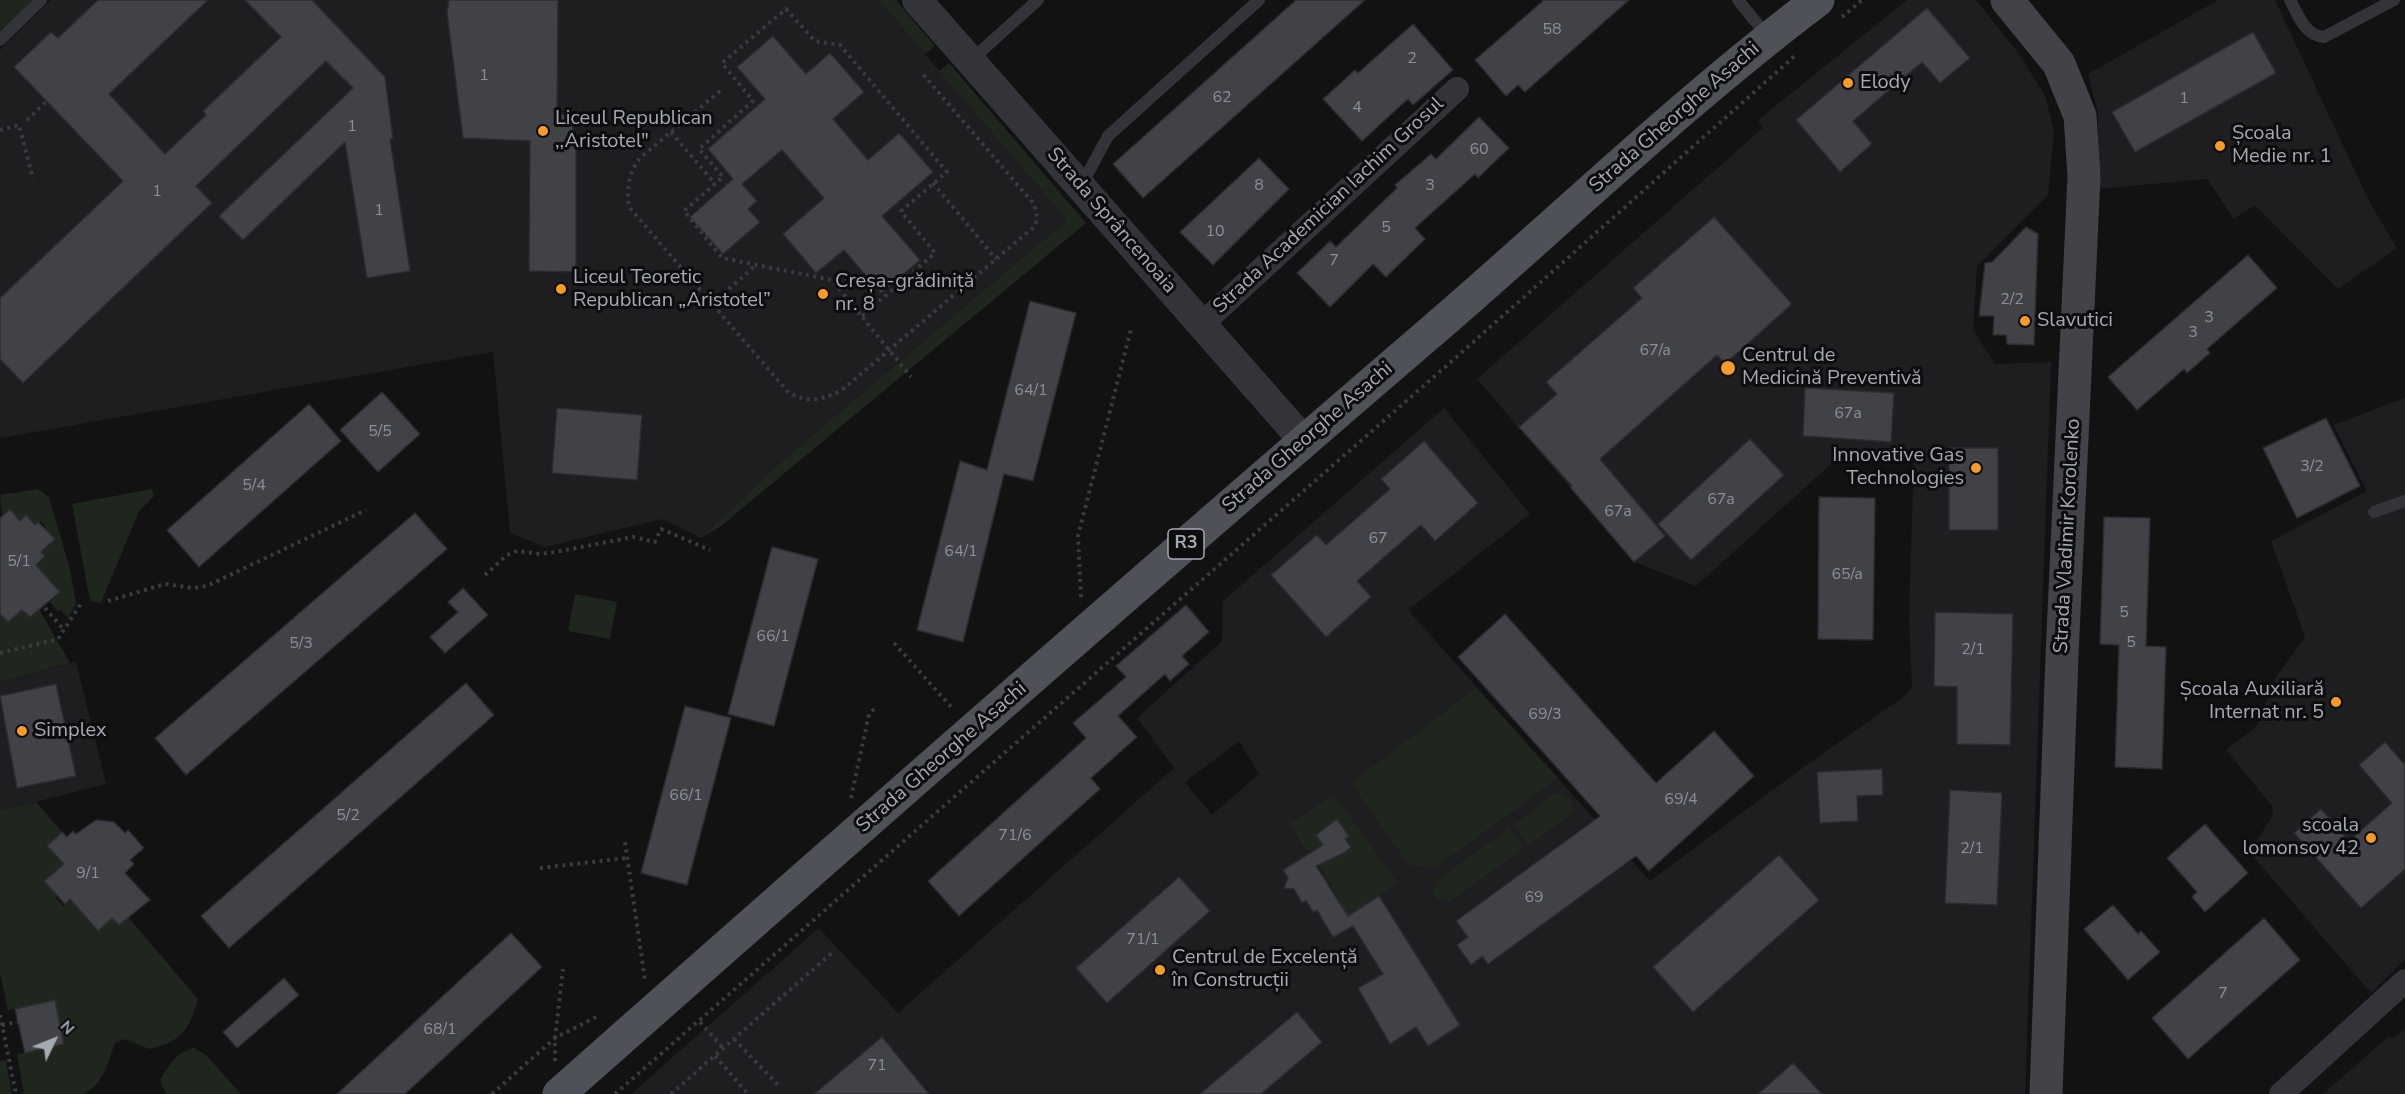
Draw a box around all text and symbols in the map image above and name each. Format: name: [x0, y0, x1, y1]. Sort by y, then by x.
house number: 58: [1542, 20, 1562, 40]
street label: Strada Gheorghe Asachi: [1585, 38, 1765, 198]
house number: 2: [1407, 49, 1417, 69]
house number: 1: [479, 66, 489, 86]
place label: Elody: [1860, 71, 1911, 95]
marker: Elody: [1841, 76, 1855, 90]
house number: 62: [1212, 88, 1232, 108]
house number: 1: [2179, 89, 2189, 109]
street label: Strada Academician Iachim Grosul: [1209, 93, 1449, 319]
house number: 4: [1352, 98, 1362, 118]
place label: Liceul Republican ,,Aristotel": [555, 107, 713, 154]
house number: 1: [347, 117, 357, 137]
place label: Școala Medie nr. 1: [2232, 122, 2332, 169]
marker: Liceul Republican ,,Aristotel": [536, 124, 550, 138]
marker: Școala Medie nr. 1: [2213, 139, 2227, 153]
house number: 60: [1469, 140, 1489, 160]
street label: Strada Sprâncenoaia: [1041, 143, 1181, 299]
house number: 8: [1254, 176, 1264, 196]
house number: 3: [1425, 176, 1435, 196]
house number: 1: [152, 182, 162, 202]
house number: 1: [374, 201, 384, 221]
house number: 5: [1381, 218, 1391, 238]
house number: 10: [1205, 222, 1225, 242]
house number: 7: [1329, 251, 1339, 271]
place label: Liceul Teoretic Republican „Aristotel”: [573, 266, 771, 313]
place label: Creșa-grădiniță nr. 8: [835, 270, 974, 317]
marker: Liceul Teoretic Republican „Aristotel”: [554, 282, 568, 296]
marker: Creșa-grădiniță nr. 8: [816, 287, 830, 301]
house number: 2/2: [2000, 290, 2024, 310]
house number: 3: [2204, 308, 2214, 328]
place label: Slavutici: [2037, 309, 2113, 333]
marker: Slavutici: [2018, 314, 2032, 328]
house number: 3: [2188, 323, 2198, 343]
house number: 67/a: [1639, 341, 1671, 361]
place label: Centrul de Medicină Preventivă: [1742, 344, 1922, 391]
street label: Strada Gheorghe Asachi: [1218, 358, 1398, 518]
marker: Centrul de Medicină Preventivă: [1719, 359, 1737, 377]
house number: 64/1: [1014, 381, 1048, 401]
house number: 67a: [1834, 404, 1862, 424]
street label: Strada Vladimir Korolenko: [2050, 418, 2086, 654]
house number: 5/5: [368, 422, 392, 442]
place label: Innovative Gas Technologies: [1832, 444, 1964, 491]
house number: 3/2: [2300, 457, 2324, 477]
marker: Innovative Gas Technologies: [1969, 461, 1983, 475]
house number: 5/4: [242, 476, 266, 496]
house number: 67a: [1707, 490, 1735, 510]
house number: 67a: [1604, 502, 1632, 522]
road number: R3: [1168, 529, 1204, 559]
house number: 67: [1368, 529, 1388, 549]
house number: 64/1: [944, 542, 978, 562]
house number: 5/1: [7, 552, 31, 572]
house number: 65/a: [1831, 565, 1863, 585]
house number: 5: [2119, 603, 2129, 623]
house number: 66/1: [756, 627, 790, 647]
house number: 5: [2126, 633, 2136, 653]
house number: 5/3: [289, 634, 313, 654]
house number: 2/1: [1961, 640, 1985, 660]
street label: Strada Gheorghe Asachi: [852, 678, 1032, 838]
place label: Școala Auxiliară Internat nr. 5: [2180, 678, 2324, 725]
marker: Școala Auxiliară Internat nr. 5: [2329, 695, 2343, 709]
house number: 69/3: [1528, 705, 1562, 725]
place label: Simplex: [34, 719, 107, 743]
marker: Simplex: [15, 724, 29, 738]
house number: 66/1: [669, 786, 703, 806]
house number: 69/4: [1664, 790, 1698, 810]
house number: 5/2: [336, 806, 360, 826]
place label: scoala lomonsov 42: [2242, 814, 2359, 861]
house number: 71/6: [998, 826, 1032, 846]
marker: scoala lomonsov 42: [2364, 831, 2378, 845]
house number: 2/1: [1960, 839, 1984, 859]
house number: 9/1: [76, 864, 100, 884]
house number: 69: [1524, 888, 1544, 908]
house number: 71/1: [1126, 930, 1160, 950]
place label: Centrul de Excelență în Construcții: [1172, 946, 1358, 993]
marker: Centrul de Excelență în Construcții: [1153, 963, 1167, 977]
house number: 7: [2218, 984, 2228, 1004]
north arrow: [24, 1010, 84, 1070]
text: N: [55, 1016, 79, 1040]
house number: 68/1: [423, 1020, 457, 1040]
house number: 71: [867, 1056, 887, 1076]

